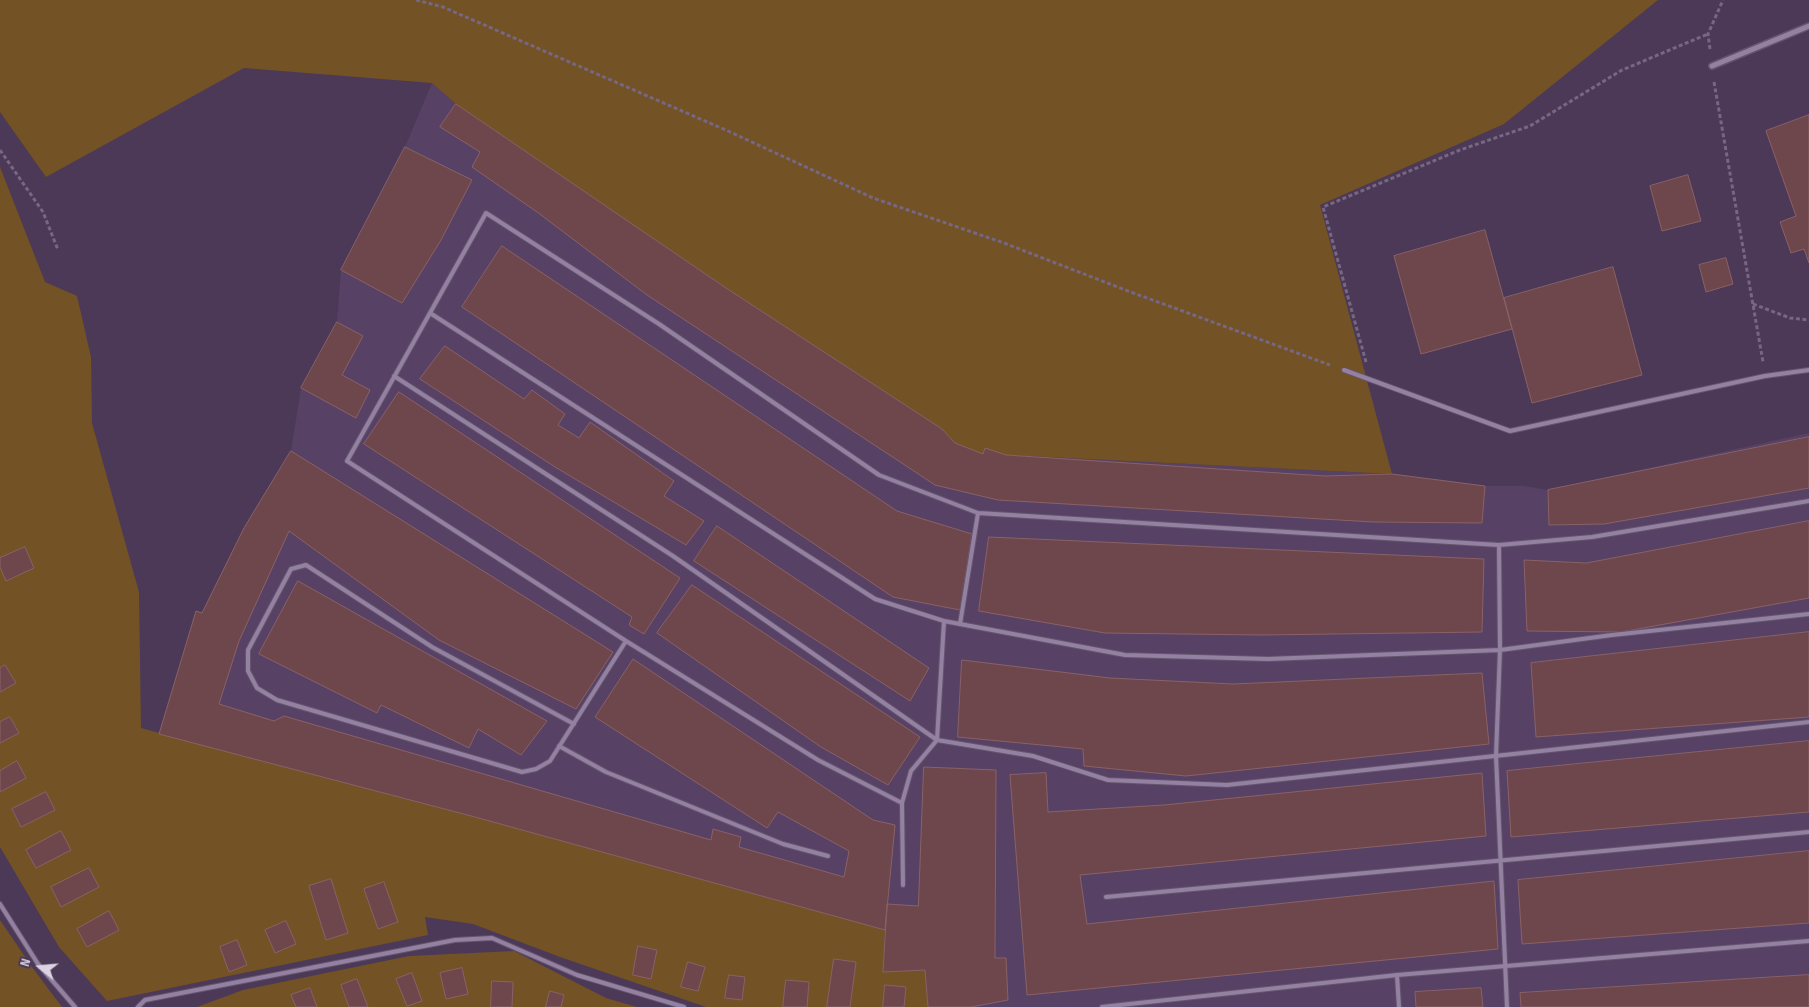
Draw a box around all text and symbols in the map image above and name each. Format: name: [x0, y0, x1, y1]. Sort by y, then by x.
north arrow: [15, 942, 65, 992]
text: N: [16, 956, 34, 969]

